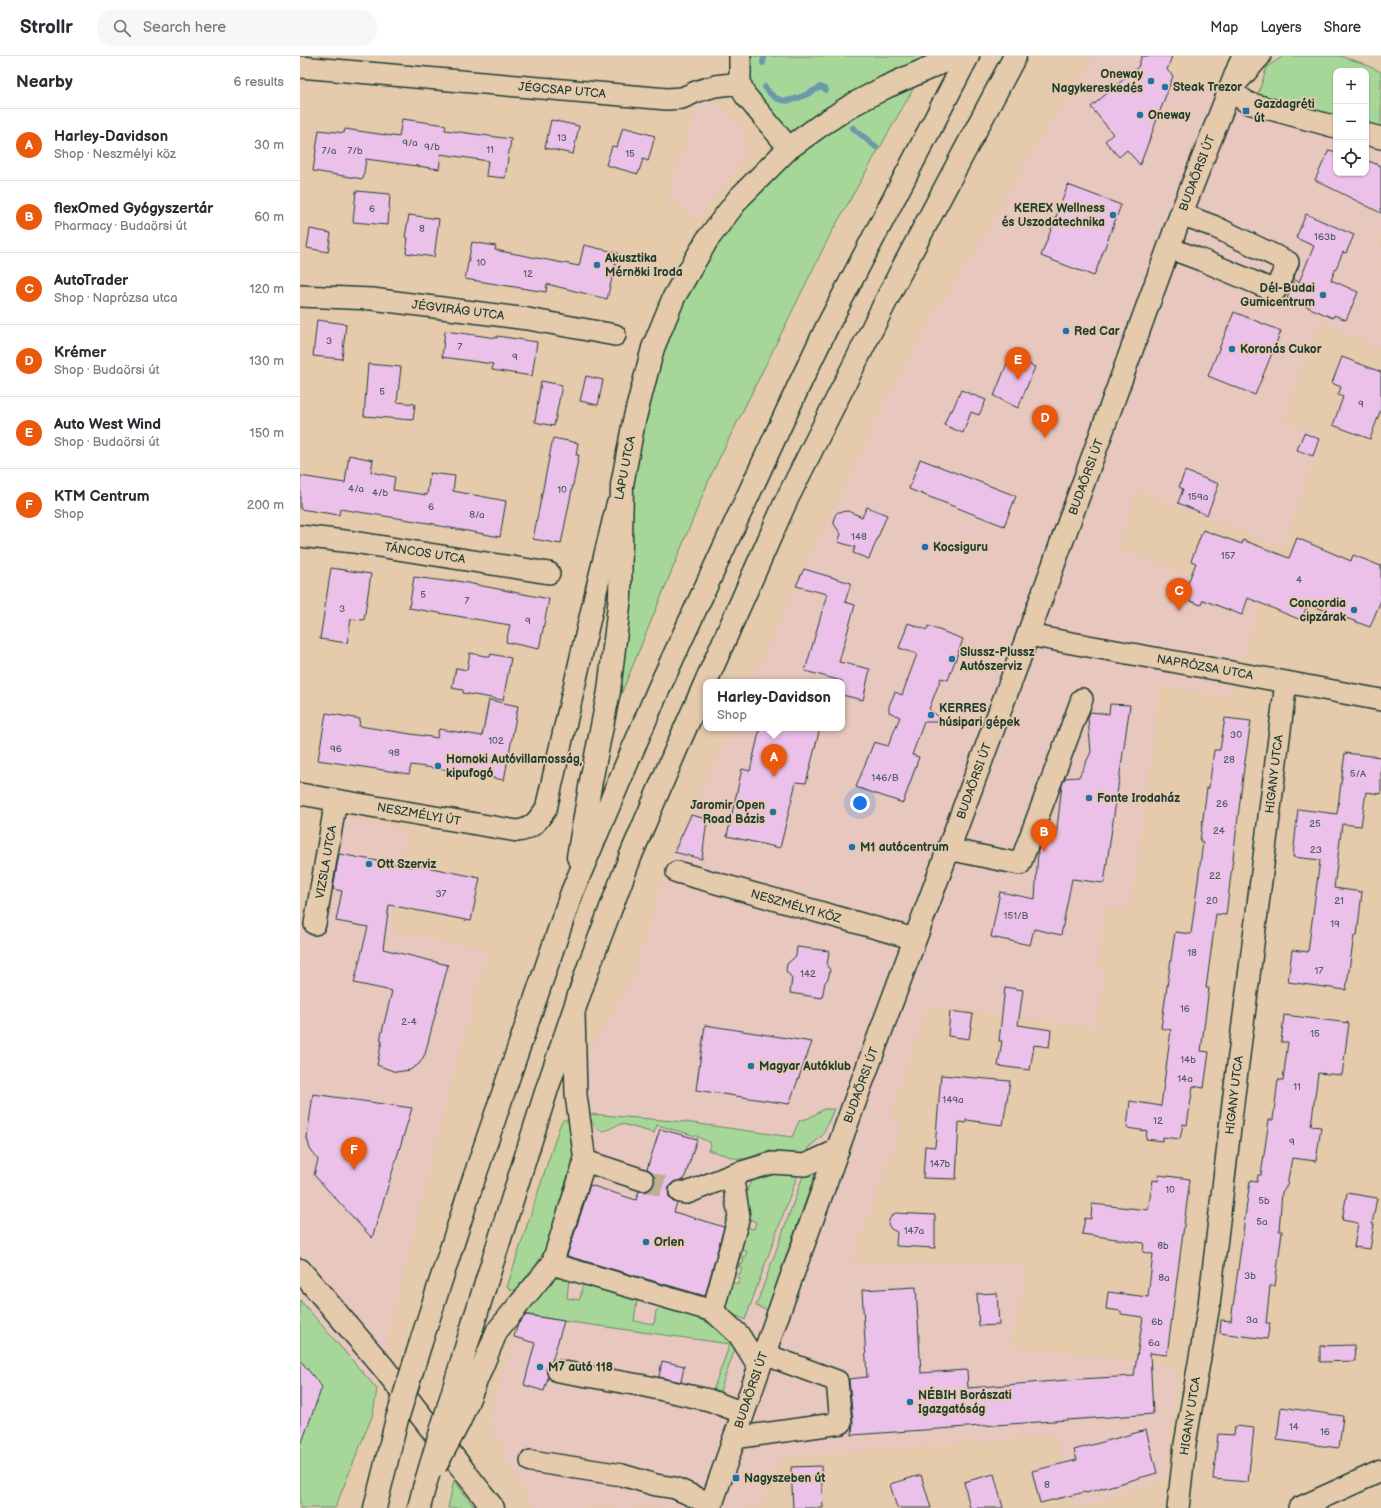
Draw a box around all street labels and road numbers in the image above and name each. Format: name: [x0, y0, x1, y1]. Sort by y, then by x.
street label: JÉGCSAP UTCA: [517, 78, 607, 102]
street label: BUDAÖRSI ÚT: [1174, 132, 1219, 213]
street label: JÉGVIRÁG UTCA: [411, 295, 506, 324]
street label: LAPU UTCA: [612, 434, 639, 501]
street label: BUDAÖRSI ÚT: [1064, 435, 1108, 517]
street label: TÁNCOS UTCA: [383, 538, 467, 567]
street label: NAPRÓZSA UTCA: [1156, 650, 1255, 683]
street label: HIGANY UTCA: [1262, 733, 1287, 814]
street label: BUDAÖRSI ÚT: [952, 739, 996, 821]
street label: NESZMÉLYI ÚT: [376, 798, 463, 829]
street label: VIZSLA UTCA: [313, 824, 340, 900]
street label: NESZMÉLYI KÖZ: [749, 885, 844, 927]
street label: BUDAÖRSI ÚT: [839, 1043, 883, 1125]
street label: HIGANY UTCA: [1222, 1054, 1247, 1135]
street label: BUDAÖRSI ÚT: [729, 1348, 772, 1431]
street label: HIGANY UTCA: [1177, 1375, 1204, 1456]

